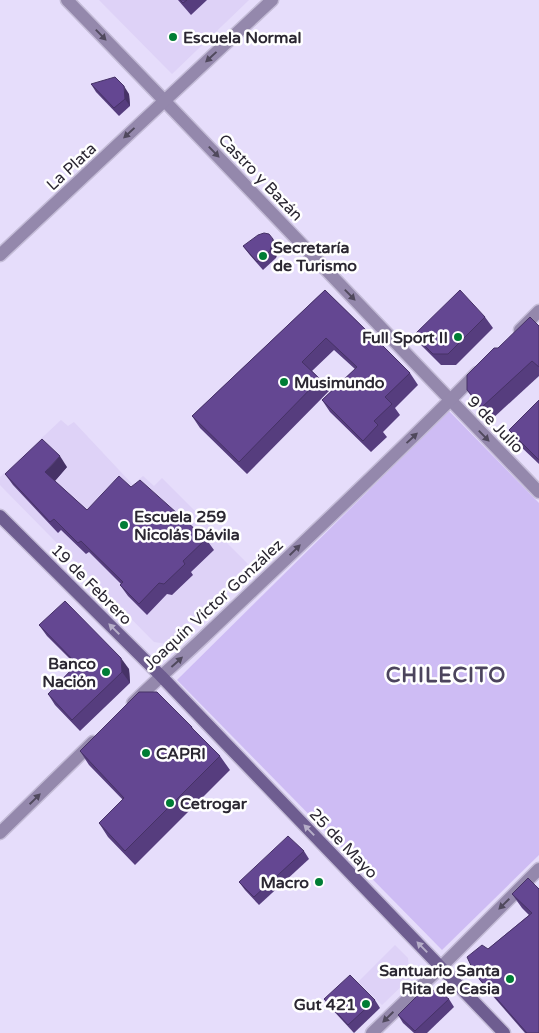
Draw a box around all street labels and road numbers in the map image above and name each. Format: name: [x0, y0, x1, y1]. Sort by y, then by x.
street label: Castro y Bazán: [214, 130, 307, 225]
street label: La Plata: [43, 139, 101, 195]
street label: 9 de Julio: [463, 392, 528, 458]
street label: Joaquín Víctor González: [140, 535, 287, 674]
street label: 19 de Febrero: [47, 540, 136, 629]
street label: 25 de Mayo: [305, 804, 382, 883]

